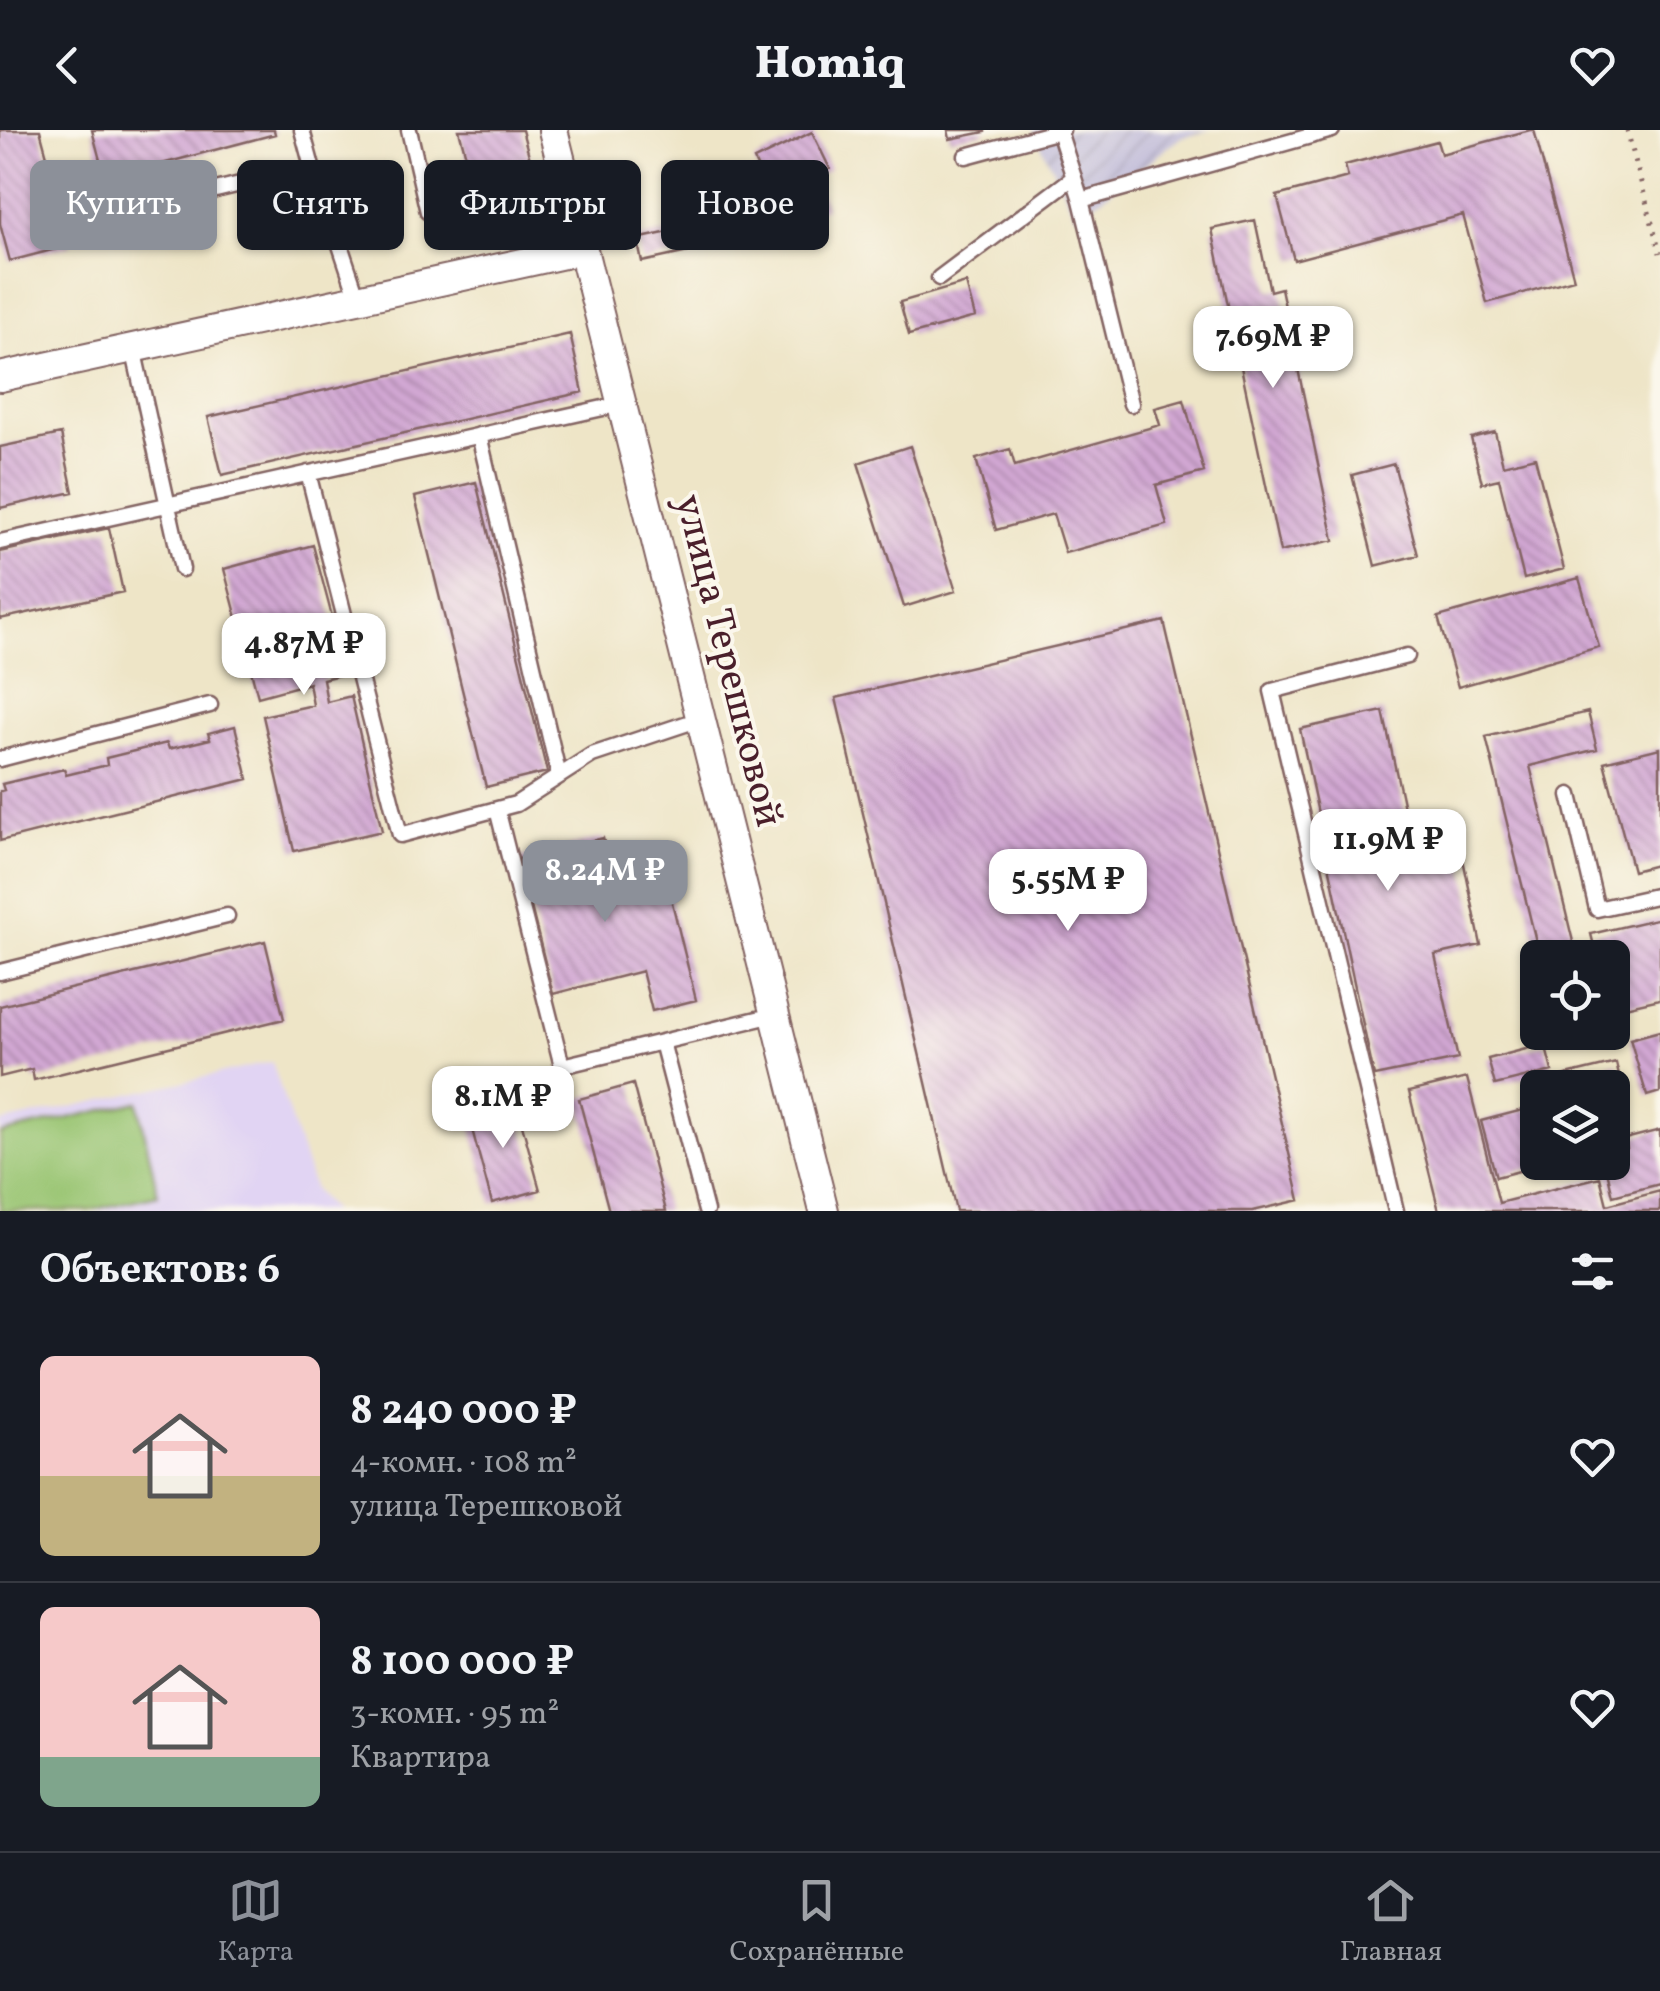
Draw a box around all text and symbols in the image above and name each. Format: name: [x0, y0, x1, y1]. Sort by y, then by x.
text: Homiq: [755, 34, 905, 97]
icon: back: [40, 38, 95, 93]
icon: heart: [1565, 38, 1620, 93]
chip: Купить: [30, 160, 217, 250]
chip: Снять: [237, 160, 404, 250]
chip: Фильтры: [424, 160, 641, 250]
chip: Новое: [661, 160, 829, 250]
pin: 7.69M ₽: [1181, 306, 1365, 391]
text: 7.69M ₽: [1215, 316, 1331, 360]
street label: улица Терешковой: [659, 489, 795, 833]
pin: 4.87M ₽: [212, 613, 396, 698]
text: 4.87M ₽: [244, 623, 364, 667]
pin: 11.9M ₽: [1296, 809, 1480, 894]
text: 11.9M ₽: [1332, 819, 1444, 863]
pin: 8.24M ₽: [513, 840, 697, 925]
pin: 5.55M ₽: [976, 849, 1160, 934]
text: 8.24M ₽: [545, 850, 665, 894]
text: 5.55M ₽: [1011, 859, 1125, 903]
map controls: [1520, 940, 1630, 1180]
button: locate: [1520, 940, 1630, 1050]
pin: 8.1M ₽: [422, 1066, 584, 1151]
button: layers: [1520, 1070, 1630, 1180]
text: 8.1M ₽: [454, 1076, 552, 1120]
text: Объектов: 6: [40, 1242, 280, 1301]
icon: filters: [1565, 1244, 1620, 1299]
text: 8 240 000 ₽: [350, 1383, 577, 1442]
icon: home: [120, 1396, 240, 1516]
icon: heart: [1565, 1429, 1620, 1484]
text: 4-комн. · 108 m²: [350, 1442, 577, 1486]
text: улица Терешковой: [350, 1486, 623, 1530]
text: 8 100 000 ₽: [350, 1634, 574, 1693]
icon: home: [120, 1647, 240, 1767]
icon: heart: [1565, 1680, 1620, 1735]
text: 3-комн. · 95 m²: [350, 1693, 559, 1737]
text: Квартира: [350, 1737, 491, 1781]
tab: Карта: [218, 1873, 294, 1972]
tab: Сохранённые: [729, 1873, 904, 1972]
tab: Главная: [1340, 1873, 1442, 1972]

